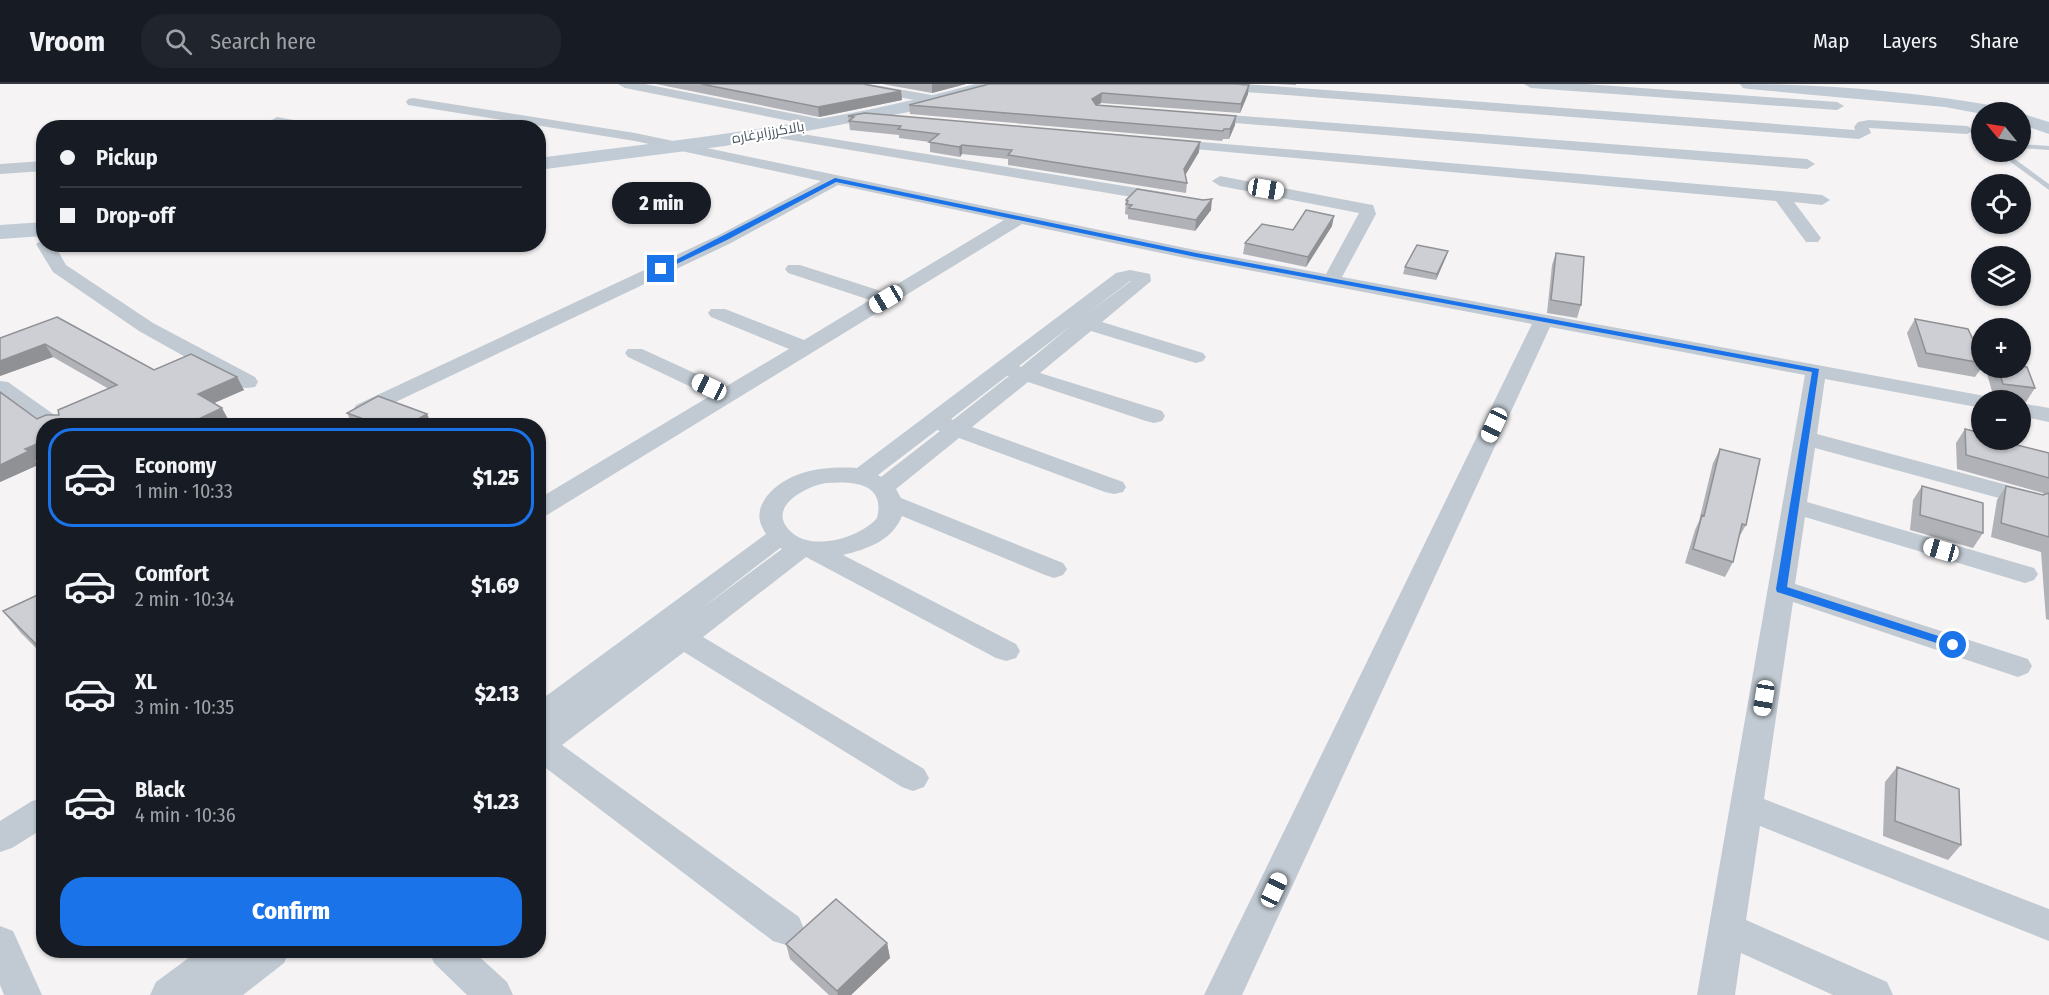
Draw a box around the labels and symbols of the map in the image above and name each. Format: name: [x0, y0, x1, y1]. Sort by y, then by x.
north arrow: [1971, 102, 2031, 162]
street label: بالاکرززابرغاره: [731, 118, 806, 147]
car: [1247, 177, 1285, 201]
callout: 2 min: [612, 182, 710, 224]
route end: [647, 255, 674, 282]
car: [866, 282, 906, 316]
car: [689, 371, 729, 403]
car: [1478, 405, 1510, 445]
car: [1921, 536, 1961, 564]
route start: [1939, 631, 1966, 658]
car: [1752, 679, 1776, 717]
car: [1258, 870, 1290, 910]

